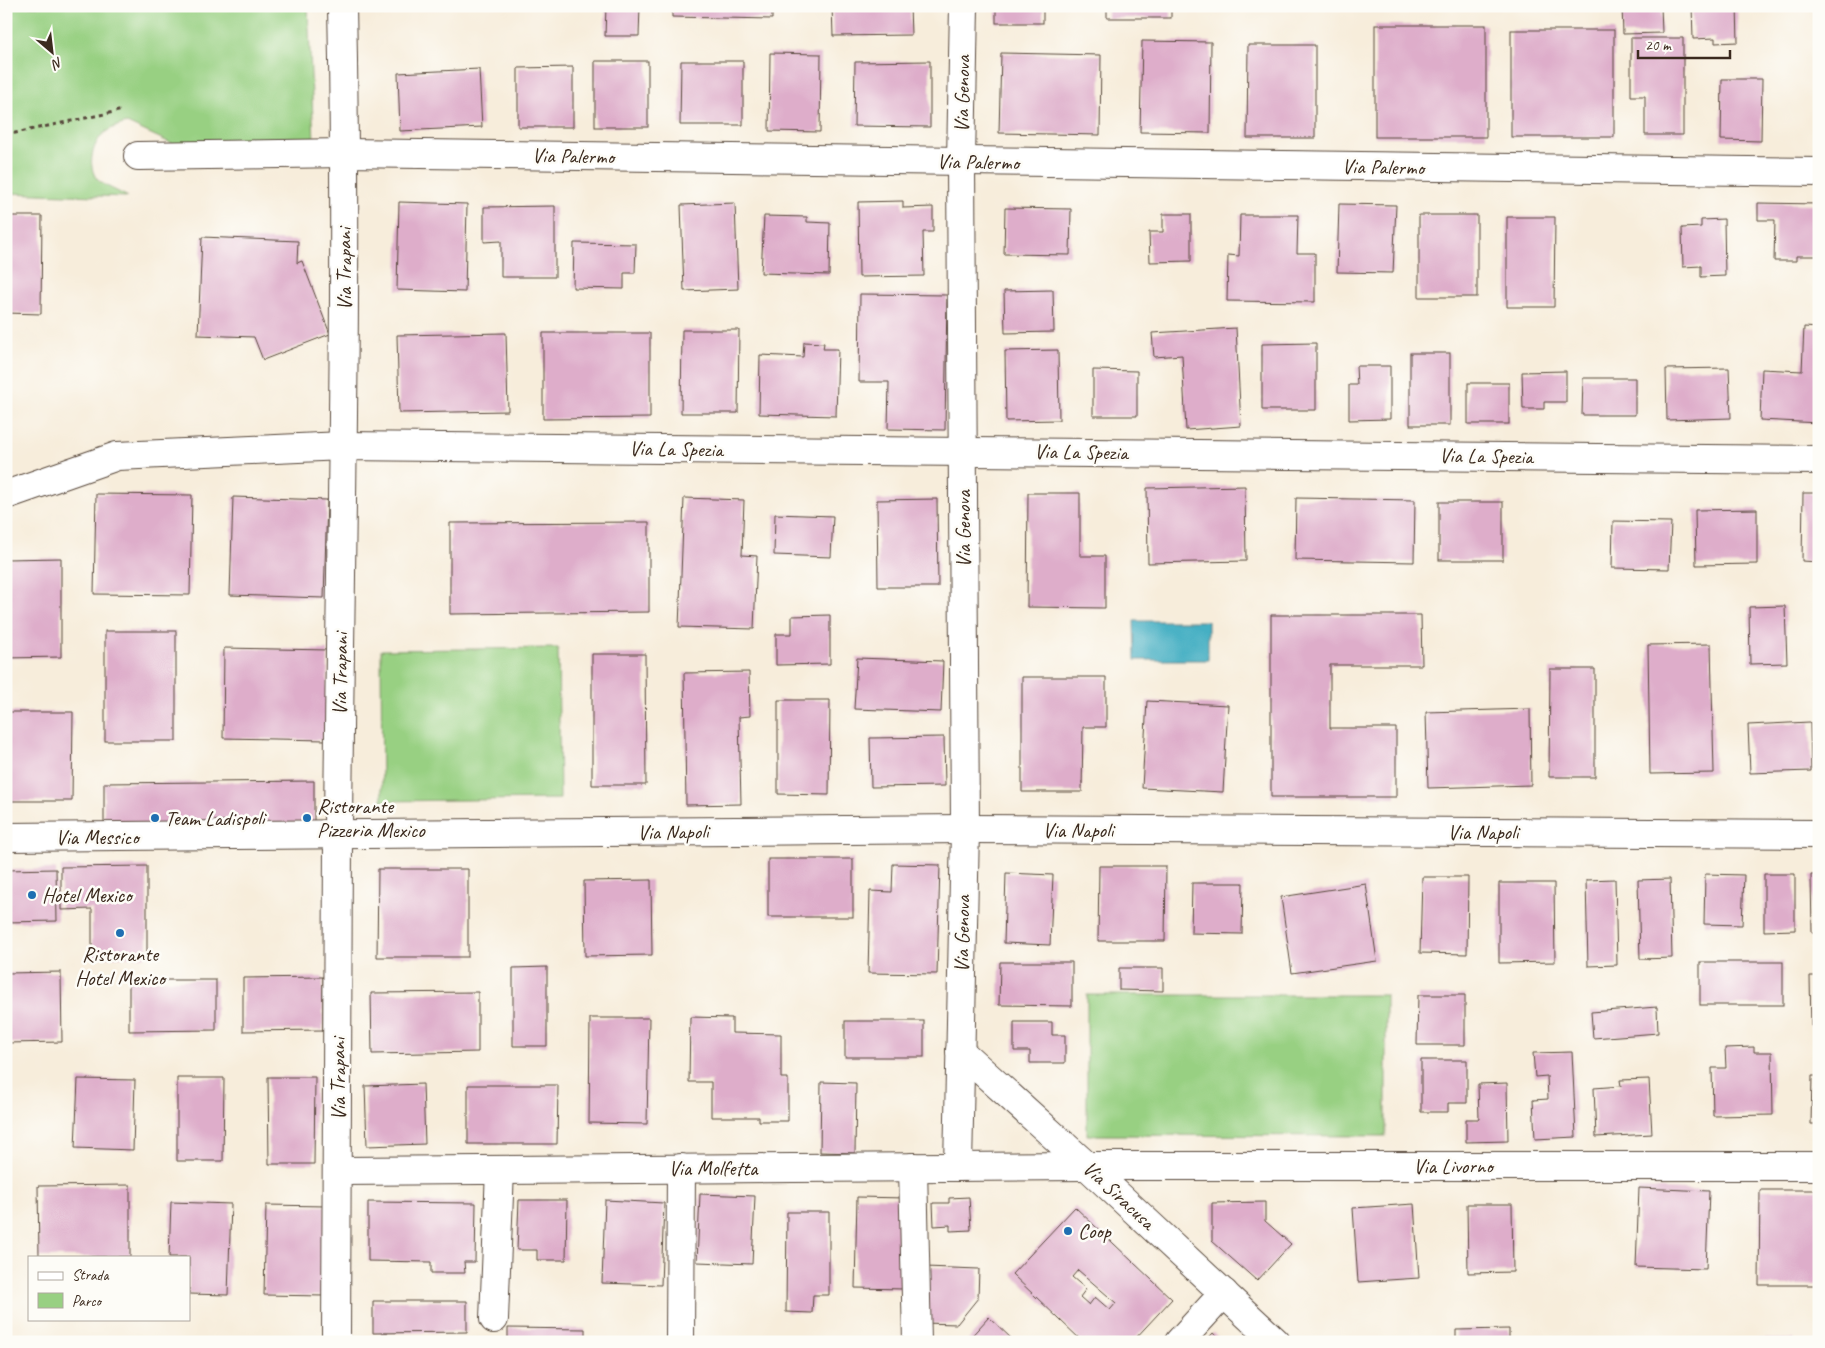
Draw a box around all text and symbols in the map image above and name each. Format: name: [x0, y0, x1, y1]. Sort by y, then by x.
north arrow: [28, 28, 78, 78]
scale bar: [1638, 28, 1730, 60]
text: 20 m: [1645, 36, 1672, 55]
text: N: [48, 53, 66, 74]
street label: Via Genova: [948, 54, 976, 133]
street label: Via Palermo: [532, 142, 617, 170]
street label: Via Palermo: [937, 148, 1022, 176]
street label: Via Palermo: [1342, 153, 1427, 181]
street label: Via Trapani: [331, 224, 357, 310]
street label: Via La Spezia: [629, 435, 725, 463]
street label: Via La Spezia: [1034, 438, 1130, 466]
street label: Via La Spezia: [1439, 442, 1535, 470]
street label: Via Genova: [950, 489, 976, 568]
street label: Via Trapani: [326, 629, 354, 716]
place label: Ristorante Pizzeria Mexico: [317, 793, 426, 843]
place label: Team Ladispoli: [165, 805, 268, 831]
marker: Team Ladispoli: [149, 812, 161, 824]
marker: Ristorante Pizzeria Mexico: [301, 812, 313, 824]
street label: Via Napoli: [1042, 817, 1117, 843]
street label: Via Napoli: [637, 818, 712, 846]
street label: Via Napoli: [1447, 819, 1522, 845]
street label: Via Messico: [55, 824, 141, 850]
place label: Hotel Mexico: [42, 882, 134, 908]
marker: Hotel Mexico: [26, 889, 38, 901]
street label: Via Genova: [948, 894, 976, 973]
marker: Ristorante Hotel Mexico: [114, 927, 126, 939]
place label: Ristorante Hotel Mexico: [75, 941, 167, 991]
street label: Via Trapani: [325, 1034, 351, 1120]
street label: Via Livorno: [1413, 1153, 1495, 1179]
street label: Via Molfetta: [668, 1155, 759, 1181]
street label: Via Siracusa: [1077, 1155, 1162, 1237]
place label: Coop: [1078, 1218, 1112, 1244]
marker: Coop: [1062, 1225, 1074, 1237]
legend: [28, 1256, 190, 1320]
text: Strada: [72, 1266, 109, 1285]
text: Parco: [72, 1292, 103, 1311]

